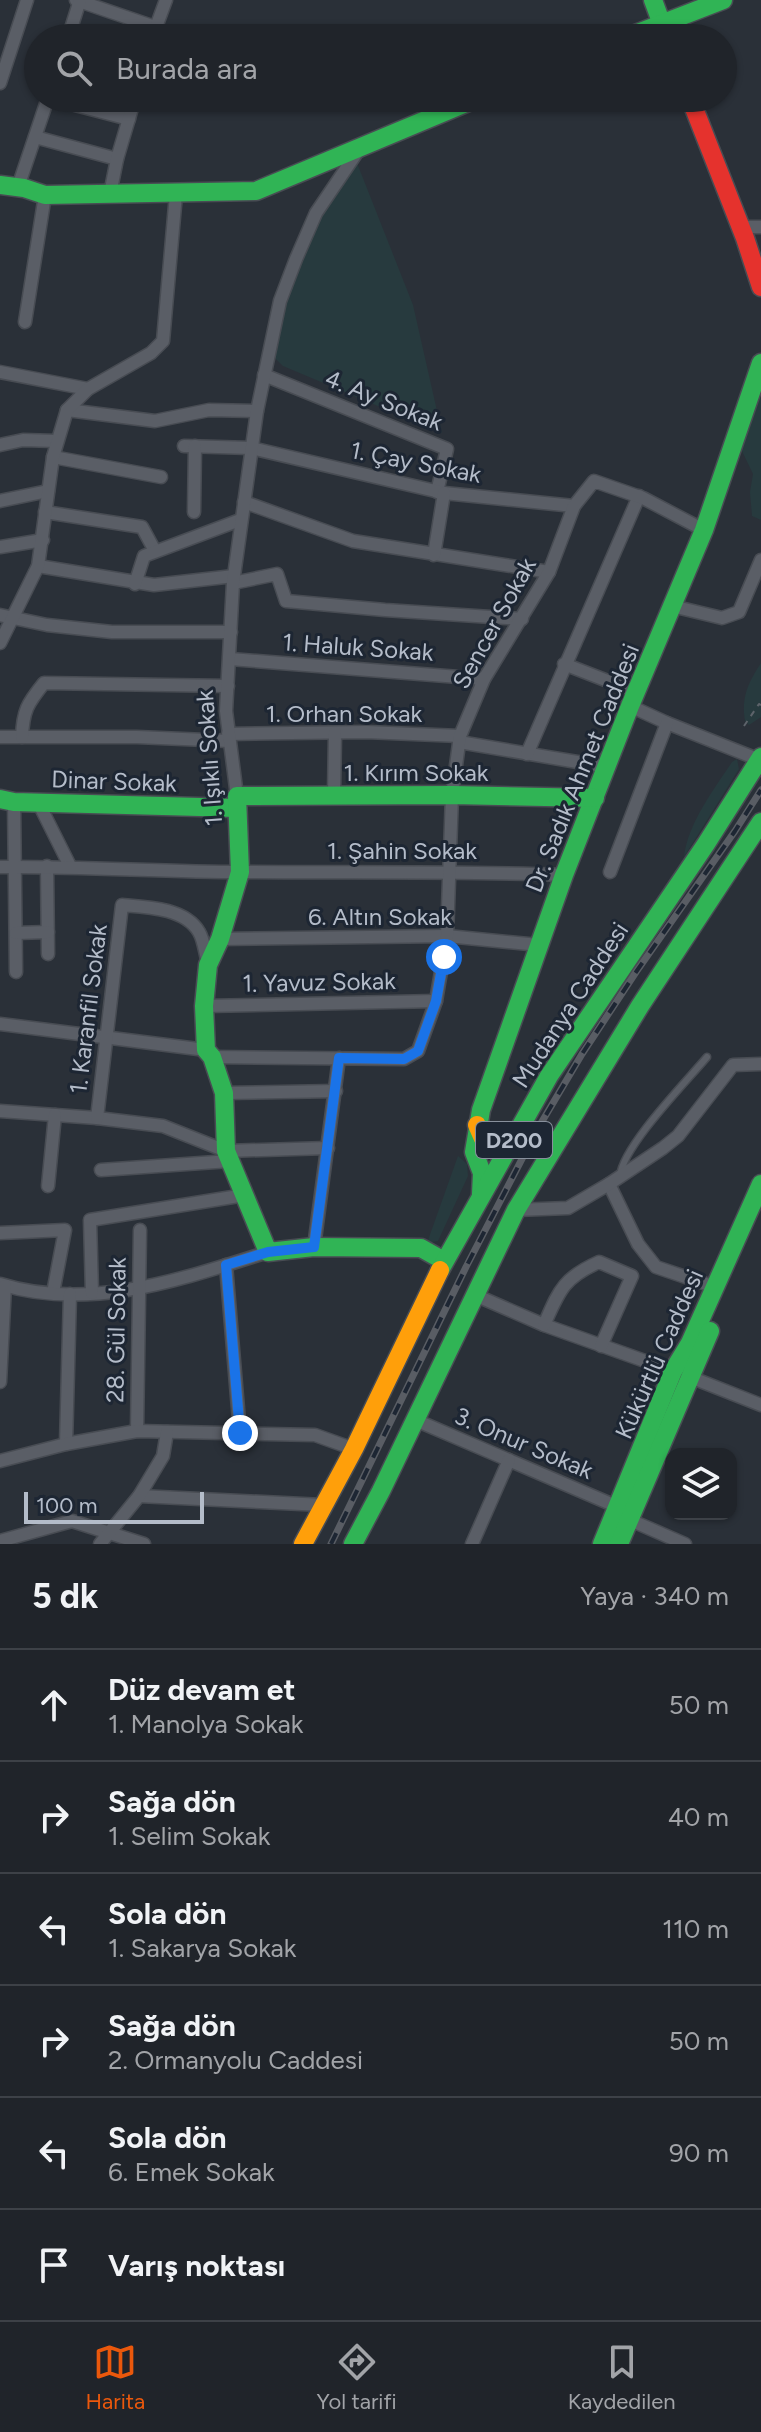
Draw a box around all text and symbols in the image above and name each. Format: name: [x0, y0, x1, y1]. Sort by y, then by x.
search box: [24, 24, 737, 112]
icon: search: [52, 46, 96, 90]
text: Burada ara: [116, 50, 258, 87]
street label: 4. Ay Sokak: [321, 363, 447, 437]
street label: 1. Çay Sokak: [348, 435, 484, 489]
street label: Sencer Sokak: [446, 552, 542, 694]
street label: 1. Haluk Sokak: [282, 627, 435, 667]
street label: Dr. Sadık Ahmet Caddesi: [519, 640, 645, 896]
street label: 1. Işıklı Sokak: [190, 689, 228, 827]
street label: 1. Orhan Sokak: [266, 699, 423, 728]
street label: 1. Kırım Sokak: [344, 758, 489, 787]
street label: Dinar Sokak: [51, 764, 178, 798]
street label: 1. Şahin Sokak: [327, 836, 477, 865]
street label: 6. Altın Sokak: [308, 902, 452, 931]
street label: Mudanya Caddesi: [506, 917, 634, 1093]
street label: 1. Karanfil Sokak: [63, 922, 113, 1096]
route start: [426, 939, 462, 975]
street label: 1. Yavuz Sokak: [242, 966, 396, 998]
road number: D200: [476, 1122, 552, 1158]
street label: 28. Gül Sokak: [100, 1256, 132, 1403]
street label: Kükürtlü Caddesi: [609, 1265, 709, 1443]
street label: 3. Onur Sokak: [451, 1401, 598, 1485]
route end: [222, 1415, 258, 1451]
map controls: [665, 1448, 737, 1520]
button: layers: [665, 1448, 737, 1520]
scale bar: [24, 1488, 204, 1524]
text: 100 m: [36, 1492, 97, 1519]
text: 5 dk: [32, 1576, 98, 1617]
text: Yaya · 340 m: [580, 1580, 729, 1612]
text: Düz devam et: [108, 1671, 295, 1708]
icon: ahead: [32, 1683, 76, 1727]
text: 50 m: [669, 1689, 729, 1721]
text: 1. Manolya Sokak: [108, 1708, 303, 1740]
text: Sağa dön: [108, 1783, 236, 1820]
icon: right: [32, 1795, 76, 1839]
text: 40 m: [668, 1801, 729, 1833]
text: 1. Selim Sokak: [108, 1820, 270, 1852]
text: Sola dön: [108, 1895, 226, 1932]
icon: left: [32, 1907, 76, 1951]
text: 110 m: [662, 1913, 729, 1945]
text: 1. Sakarya Sokak: [108, 1932, 296, 1964]
text: Sağa dön: [108, 2007, 236, 2044]
icon: right: [32, 2019, 76, 2063]
text: 50 m: [669, 2025, 729, 2057]
text: 2. Ormanyolu Caddesi: [108, 2044, 363, 2076]
text: Sola dön: [108, 2119, 226, 2156]
icon: left: [32, 2131, 76, 2175]
text: 90 m: [669, 2137, 729, 2169]
text: 6. Emek Sokak: [108, 2156, 275, 2188]
icon: arrive: [32, 2243, 76, 2287]
text: Varış noktası: [108, 2247, 285, 2284]
tab: Harita: [86, 2340, 145, 2415]
tab: Yol tarifi: [316, 2340, 397, 2415]
tab: Kaydedilen: [568, 2340, 675, 2415]

